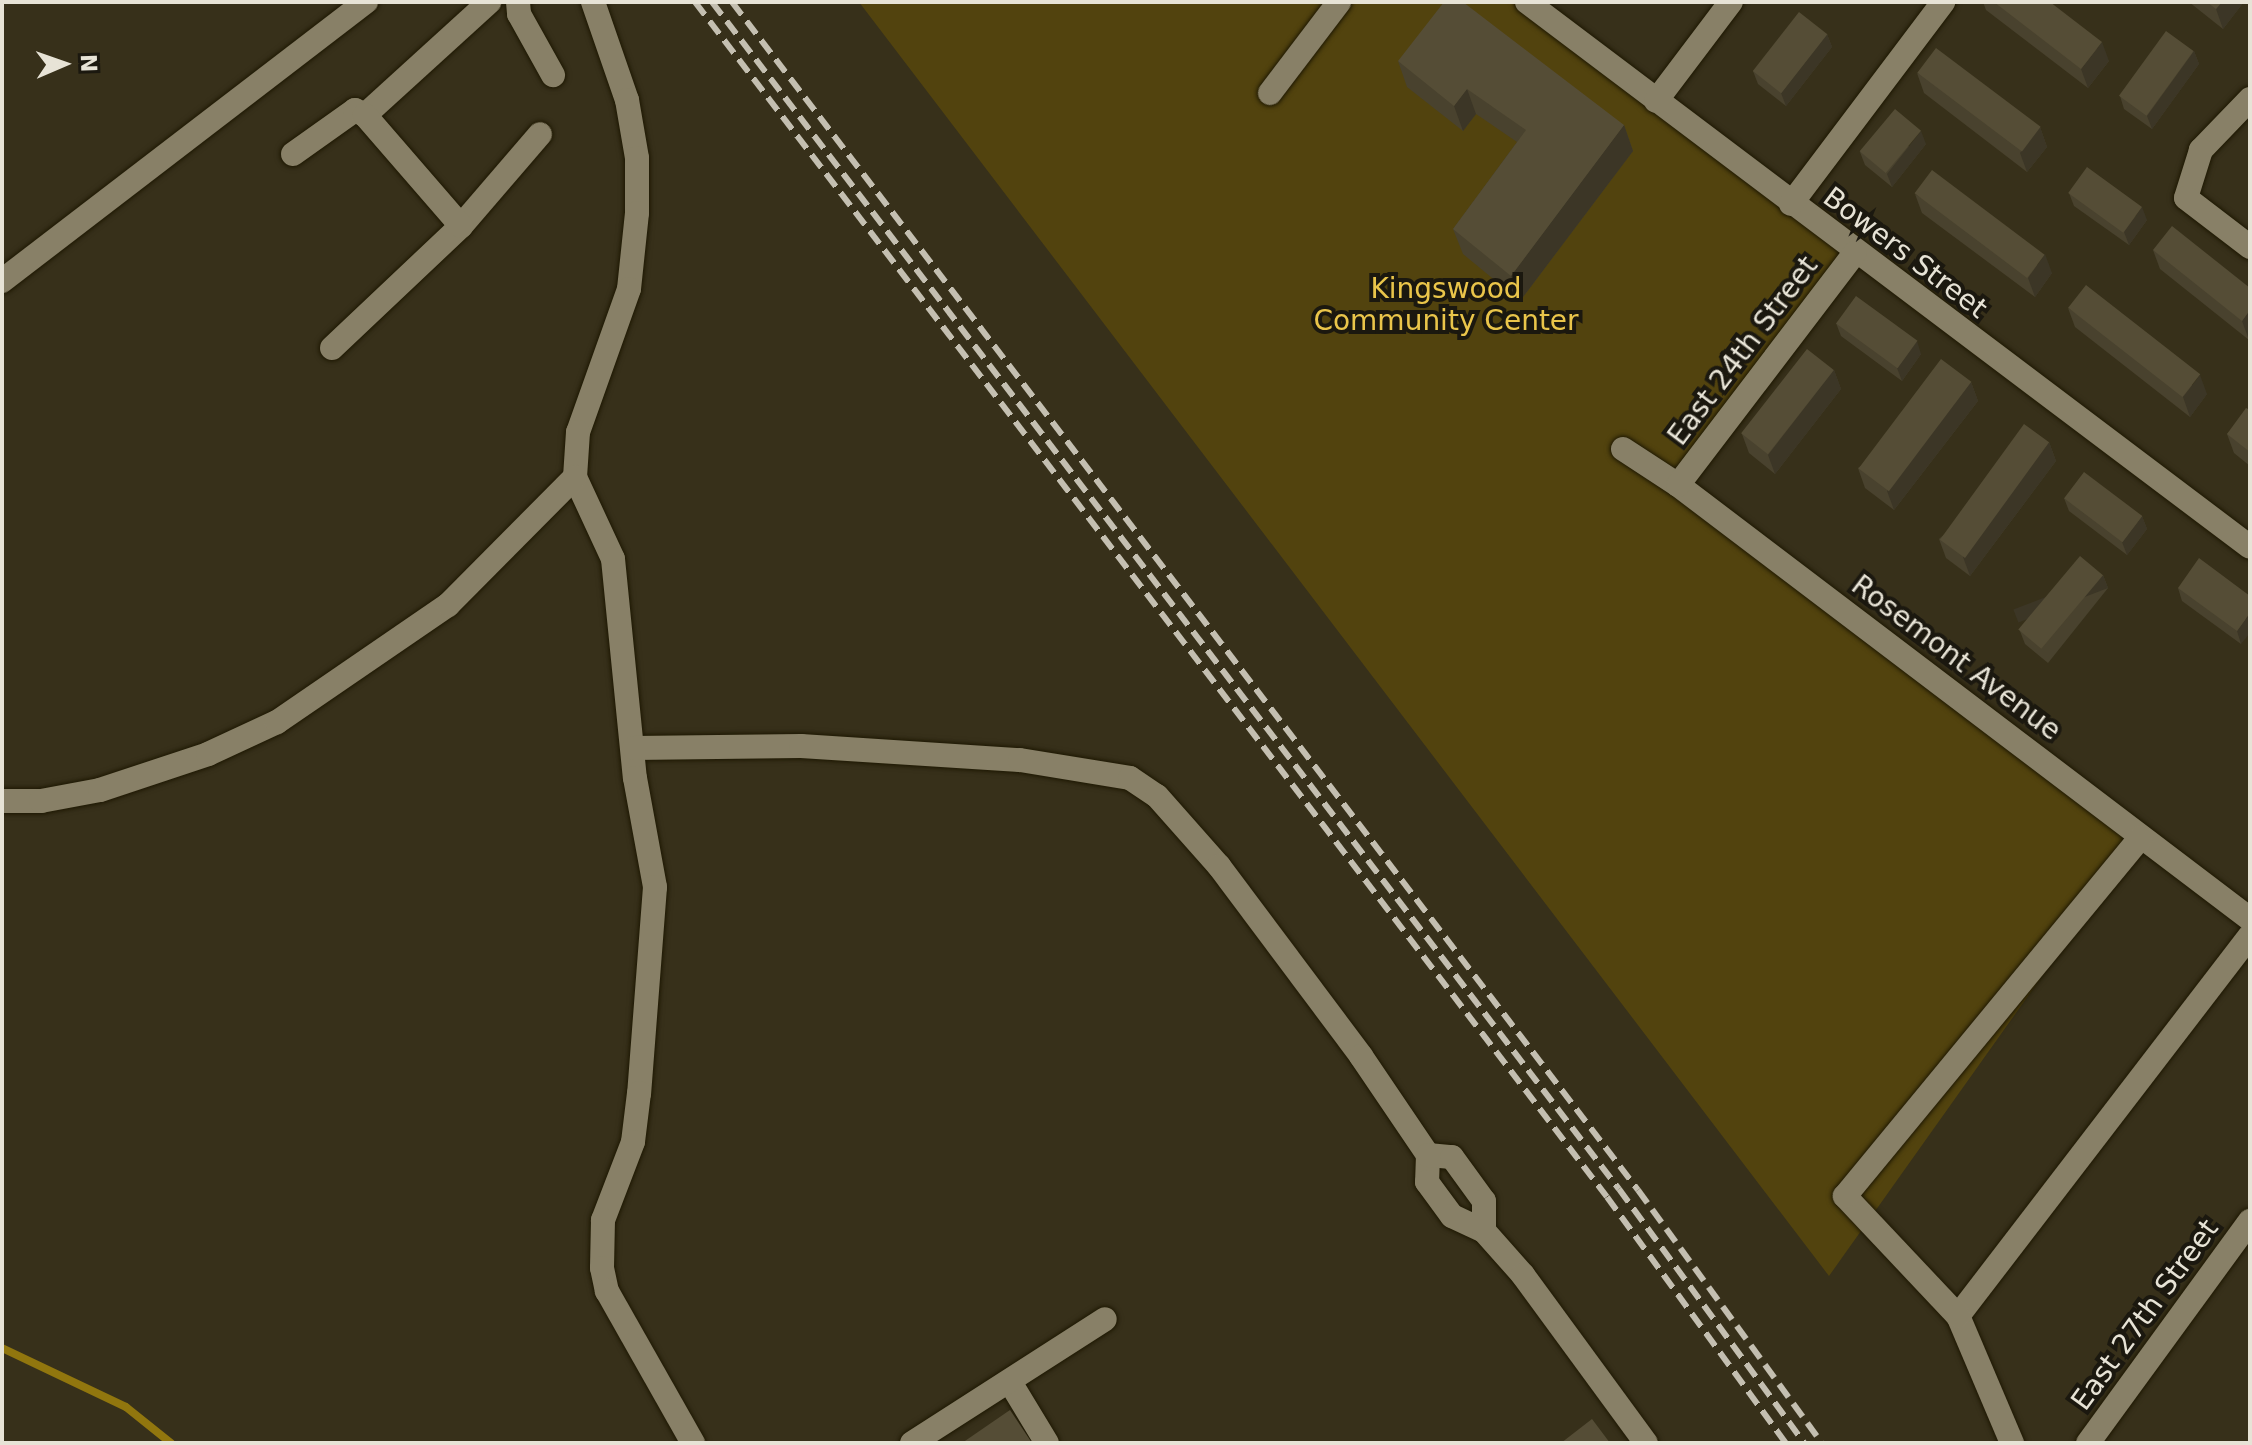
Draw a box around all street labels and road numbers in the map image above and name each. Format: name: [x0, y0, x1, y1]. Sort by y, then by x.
street label: Bowers Street: [1816, 180, 1994, 326]
street label: East 24th Street: [1661, 250, 1825, 452]
street label: Rosemont Avenue: [1845, 568, 2067, 748]
street label: East 27th Street: [2065, 1213, 2225, 1417]

